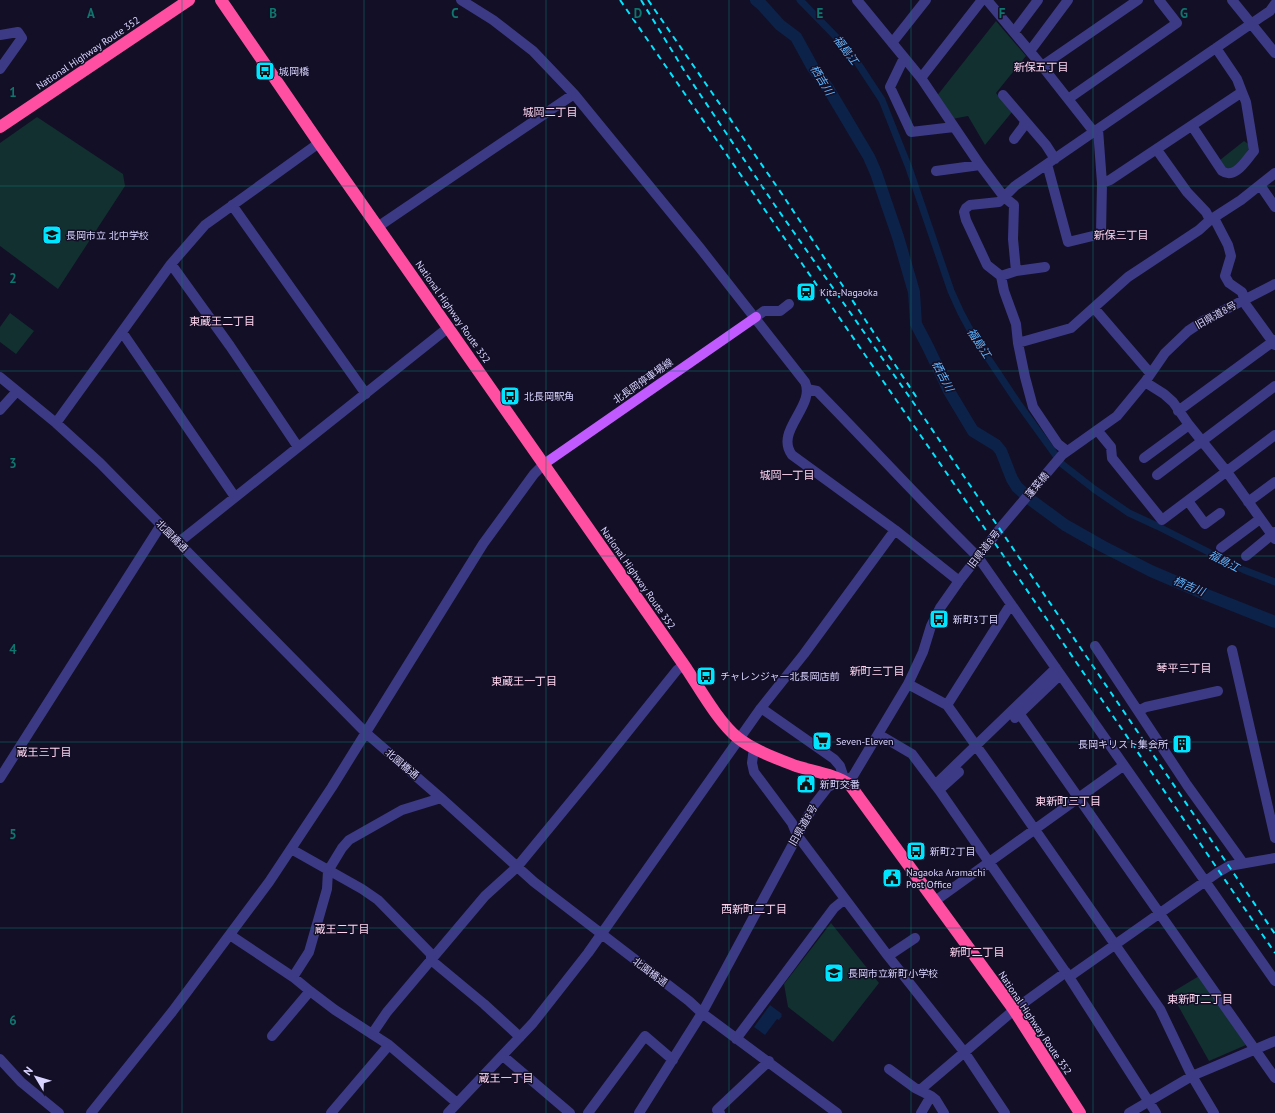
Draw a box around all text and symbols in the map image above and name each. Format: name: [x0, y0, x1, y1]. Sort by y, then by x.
text: A: [87, 5, 95, 22]
text: B: [269, 5, 277, 22]
text: C: [451, 5, 459, 22]
text: D: [634, 5, 642, 22]
text: E: [817, 5, 824, 22]
text: F: [999, 5, 1006, 22]
text: G: [1180, 5, 1188, 22]
street label: National Highway Route 352: [34, 13, 142, 93]
water label: 福島江: [830, 33, 862, 68]
bus stop icon: 城岡橋: [254, 60, 276, 82]
district label: 新保五丁目: [1014, 60, 1069, 74]
water label: 栖吉川: [808, 62, 837, 99]
place label: 城岡橋: [279, 65, 309, 78]
text: 1: [9, 84, 17, 101]
district label: 城岡二丁目: [523, 105, 578, 119]
school or university icon: 長岡市立 北中学校: [41, 224, 63, 246]
district label: 新保三丁目: [1094, 228, 1149, 242]
place label: 長岡市立 北中学校: [66, 229, 149, 242]
street label: National Highway Route 352: [413, 258, 493, 366]
text: 2: [9, 270, 17, 287]
station icon: Kita-Nagaoka: [795, 281, 817, 303]
place label: Kita-Nagaoka: [820, 286, 878, 299]
street label: 旧県道8号: [1193, 298, 1239, 332]
district label: 東蔵王二丁目: [189, 314, 255, 328]
water label: 福島江: [964, 325, 994, 361]
street label: 北長岡停車場線: [611, 356, 675, 406]
water label: 栖吉川: [929, 358, 957, 395]
bus stop icon: 北長岡駅角: [499, 385, 521, 407]
place label: 北長岡駅角: [524, 390, 574, 403]
text: 3: [9, 455, 17, 472]
district label: 城岡一丁目: [760, 468, 815, 482]
street label: 蓬菜橋: [1022, 469, 1052, 501]
street label: 北園橋通: [153, 517, 191, 555]
street label: National Highway Route 352: [598, 524, 678, 632]
street label: 旧県道8号: [965, 527, 1003, 571]
water label: 福島江: [1206, 547, 1243, 575]
water label: 栖吉川: [1171, 573, 1208, 599]
bus stop icon: 新町3丁目: [928, 608, 950, 630]
place label: 新町3丁目: [953, 613, 998, 626]
text: 4: [9, 641, 17, 658]
district label: 琴平三丁目: [1157, 661, 1212, 675]
district label: 新町三丁目: [850, 664, 905, 678]
bus stop icon: チャレンジャー北長岡店前: [695, 665, 717, 687]
place label: チャレンジャー北長岡店前: [720, 670, 839, 683]
district label: 東蔵王一丁目: [491, 674, 557, 688]
supermarket icon: Seven-Eleven: [811, 730, 833, 752]
building icon: 長岡キリスト集会所: [1171, 733, 1193, 755]
place label: Seven-Eleven: [836, 735, 893, 748]
place label: 長岡キリスト集会所: [1078, 738, 1168, 751]
district label: 蔵王三丁目: [17, 745, 72, 759]
street label: 北園橋通: [383, 746, 421, 782]
public building icon: 新町交番: [795, 773, 817, 795]
place label: 新町交番: [820, 778, 860, 791]
district label: 東新町三丁目: [1035, 794, 1101, 808]
street label: 旧県道8号: [786, 802, 820, 848]
text: 5: [9, 826, 17, 843]
bus stop icon: 新町2丁目: [905, 840, 927, 862]
place label: 新町2丁目: [930, 845, 975, 858]
place label: Nagaoka Aramachi Post Office: [906, 866, 985, 891]
public building icon: Nagaoka Aramachi Post Office: [881, 867, 903, 889]
district label: 西新町二丁目: [721, 902, 787, 916]
district label: 蔵王二丁目: [315, 922, 370, 936]
district label: 新町二丁目: [950, 945, 1005, 959]
street label: 北園橋通: [630, 955, 670, 989]
school or university icon: 長岡市立新町小学校: [823, 962, 845, 984]
place label: 長岡市立新町小学校: [848, 967, 938, 980]
street label: National Highway Route 352: [995, 969, 1075, 1077]
district label: 東新町二丁目: [1167, 992, 1233, 1006]
text: 6: [9, 1012, 17, 1029]
north arrow: [16, 1057, 56, 1097]
text: N: [20, 1064, 36, 1078]
district label: 蔵王一丁目: [479, 1071, 534, 1085]

